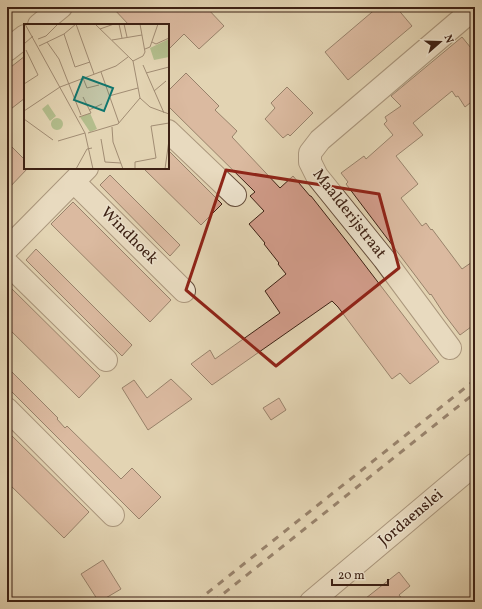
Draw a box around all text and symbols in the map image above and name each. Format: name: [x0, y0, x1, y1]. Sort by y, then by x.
north arrow: [420, 22, 460, 62]
inset map: [24, 24, 169, 169]
text: N: [440, 33, 456, 45]
street label: Maalderijstraat: [307, 164, 391, 264]
street label: Windhoek: [95, 202, 163, 270]
street label: Jordaenslei: [374, 484, 448, 552]
scale bar: [332, 561, 388, 587]
text: 20 m: [338, 568, 365, 584]

